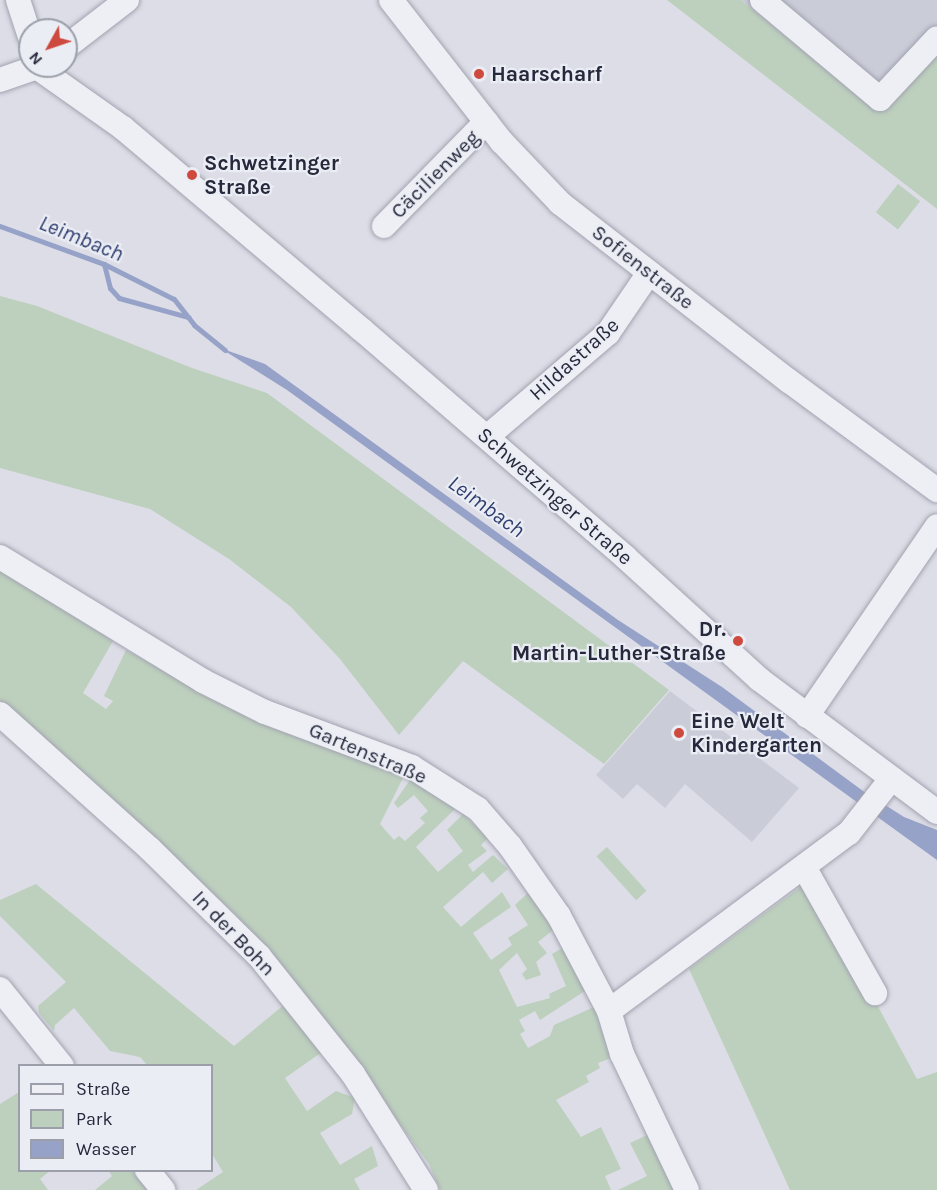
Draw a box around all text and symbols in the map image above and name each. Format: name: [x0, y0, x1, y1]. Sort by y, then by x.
north arrow: [18, 18, 78, 78]
text: N: [24, 48, 46, 69]
place label: Haarscharf: [491, 61, 602, 87]
marker: Haarscharf: [472, 67, 486, 81]
street label: Cäcilienweg: [385, 124, 485, 224]
place label: Schwetzinger Straße: [204, 150, 339, 200]
marker: Schwetzinger Straße: [185, 168, 199, 182]
water label: Leimbach: [35, 210, 127, 268]
street label: Sofienstraße: [587, 219, 699, 315]
street label: Hildastraße: [524, 312, 624, 406]
street label: Schwetzinger Straße: [472, 422, 638, 570]
water label: Leimbach: [442, 470, 530, 544]
place label: Dr. Martin-Luther-Straße: [512, 616, 726, 666]
marker: Dr. Martin-Luther-Straße: [731, 634, 745, 648]
place label: Eine Welt Kindergarten: [691, 708, 822, 758]
street label: Gartenstraße: [305, 717, 431, 789]
marker: Eine Welt Kindergarten: [672, 726, 686, 740]
street label: In der Bohn: [187, 885, 281, 981]
legend: [18, 1064, 213, 1172]
text: Straße: [76, 1078, 130, 1100]
text: Park: [76, 1108, 113, 1130]
text: Wasser: [76, 1138, 136, 1160]

